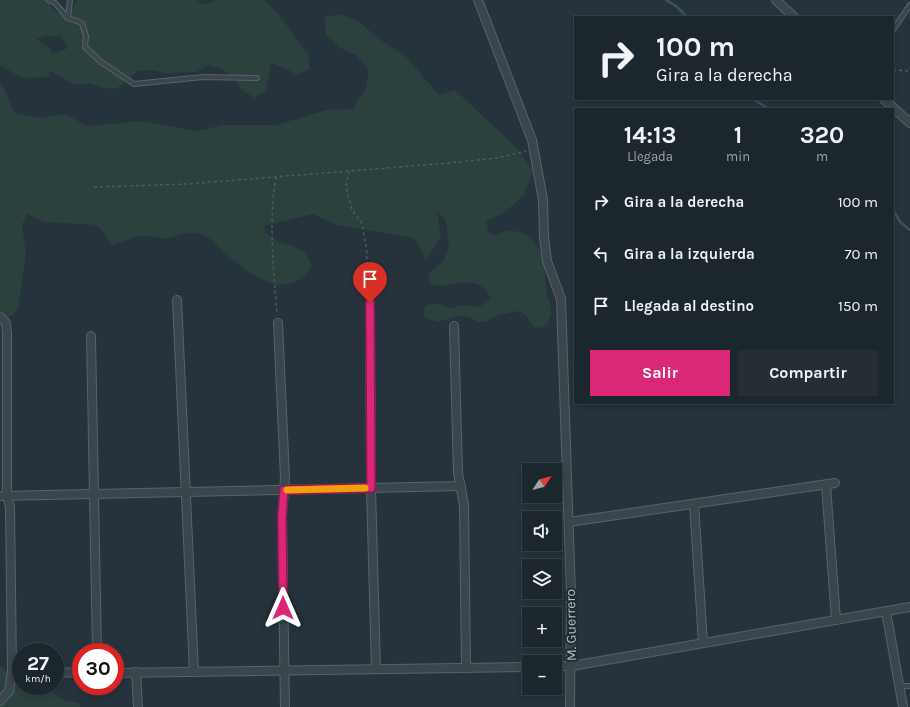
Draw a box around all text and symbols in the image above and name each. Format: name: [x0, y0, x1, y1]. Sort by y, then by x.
text: 100 m: [656, 30, 735, 63]
icon: right: [590, 32, 642, 84]
text: Gira a la derecha: [656, 64, 793, 86]
text: 14:13: [624, 121, 676, 149]
text: 1: [734, 121, 742, 149]
text: 320: [800, 121, 844, 149]
text: Llegada: [627, 149, 673, 164]
text: min: [726, 149, 750, 164]
text: m: [816, 149, 828, 164]
icon: right: [590, 191, 612, 213]
text: Gira a la derecha: [624, 193, 744, 211]
text: 100 m: [838, 193, 878, 211]
icon: left: [590, 243, 612, 265]
text: Gira a la izquierda: [624, 245, 755, 263]
text: 70 m: [844, 245, 878, 263]
pin: [353, 262, 387, 303]
icon: arrive: [359, 268, 381, 290]
icon: arrive: [590, 295, 612, 317]
text: Llegada al destino: [624, 297, 754, 315]
text: 150 m: [838, 297, 878, 315]
button: Salir: [590, 350, 730, 396]
button: Compartir: [738, 350, 878, 396]
north arrow: [522, 463, 562, 503]
map controls: [522, 463, 562, 695]
button: sound: [522, 511, 562, 551]
button: layers: [522, 559, 562, 599]
position arrow: [262, 587, 304, 629]
street label: M. Guerrero: [562, 589, 580, 661]
button: +: [522, 607, 562, 647]
speed limit sign: 30: [72, 643, 124, 695]
text: 27: [27, 652, 49, 675]
button: −: [522, 655, 562, 695]
text: km/h: [25, 673, 51, 685]

